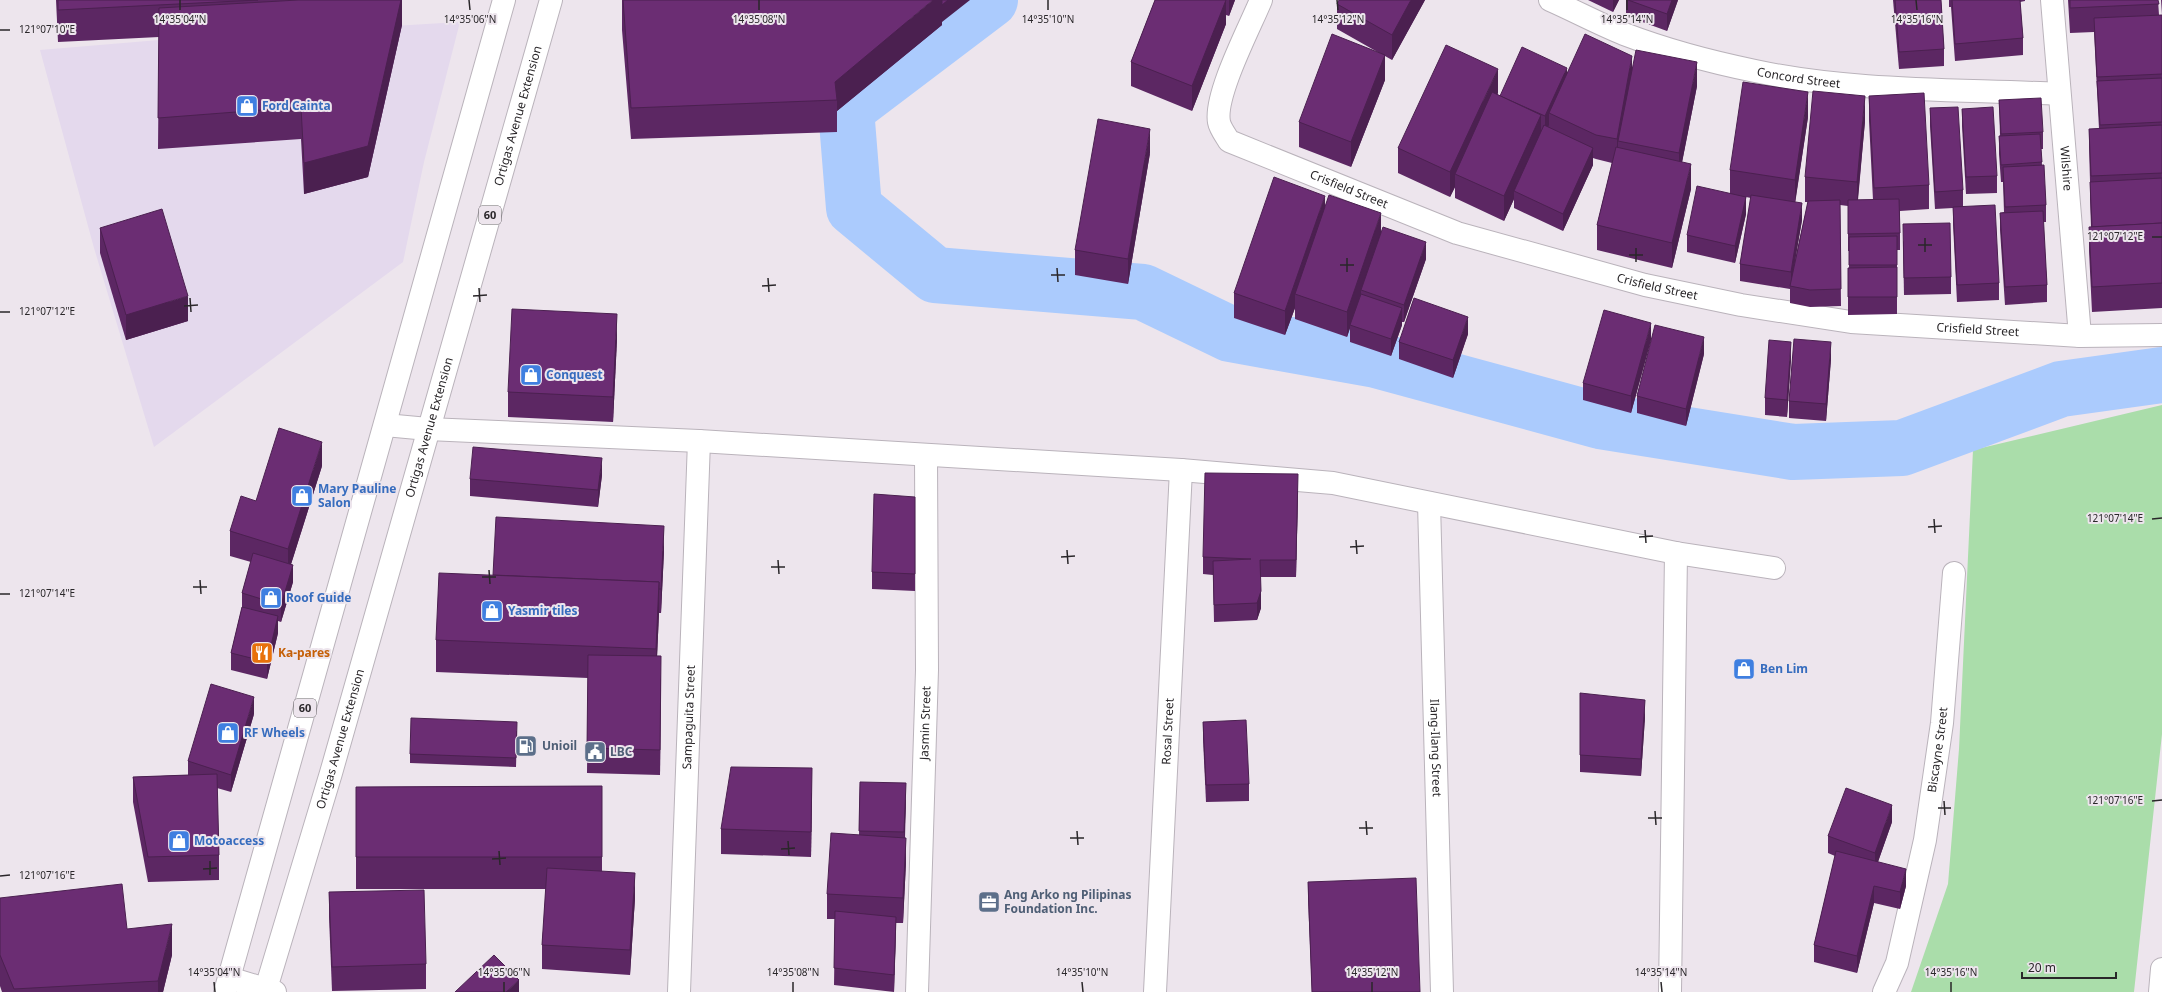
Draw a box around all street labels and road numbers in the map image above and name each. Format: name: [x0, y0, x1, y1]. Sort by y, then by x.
street label: Ortigas Avenue Extension: [489, 44, 546, 188]
street label: Concord Street: [1756, 63, 1842, 92]
street label: Wilshire: [2056, 145, 2077, 192]
street label: Crisfield Street: [1308, 166, 1391, 213]
road number: 60: [479, 206, 501, 224]
street label: Crisfield Street: [1615, 269, 1700, 304]
street label: Crisfield Street: [1936, 318, 2020, 340]
street label: Ortigas Avenue Extension: [401, 355, 457, 499]
street label: Sampaguita Street: [678, 664, 699, 770]
street label: Ortigas Avenue Extension: [312, 667, 368, 811]
street label: Jasmin Street: [915, 685, 935, 761]
street label: Rosal Street: [1157, 697, 1178, 765]
road number: 60: [294, 699, 316, 717]
street label: Ilang-Ilang Street: [1426, 699, 1446, 798]
street label: Biscayne Street: [1923, 706, 1951, 794]

